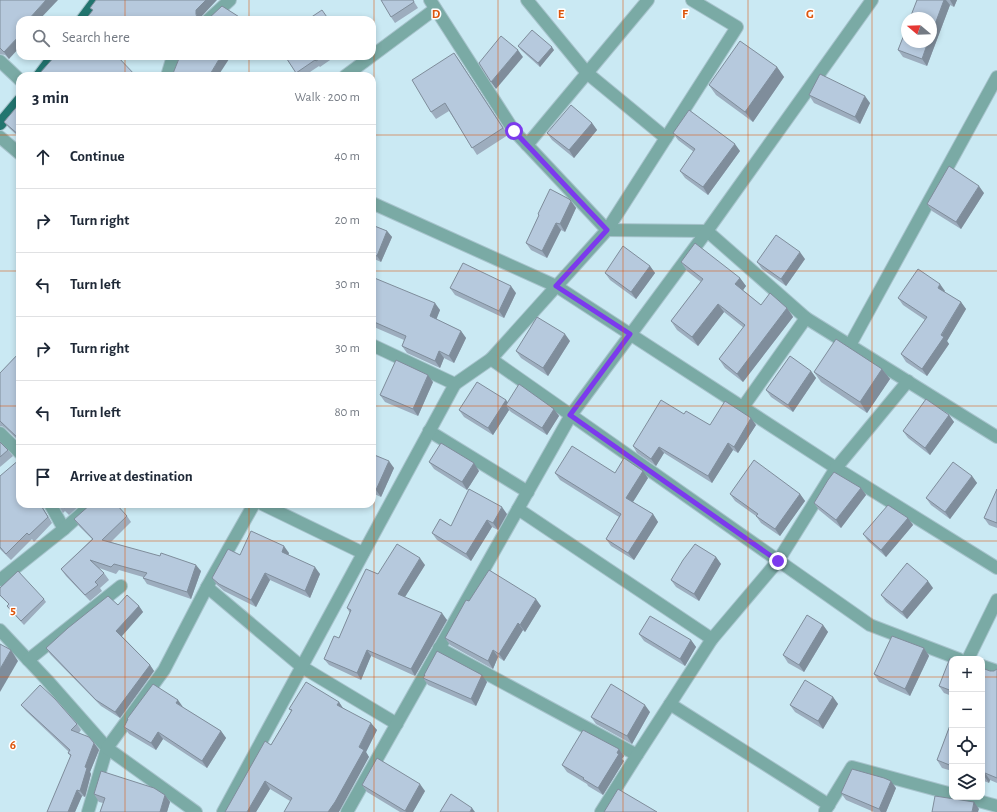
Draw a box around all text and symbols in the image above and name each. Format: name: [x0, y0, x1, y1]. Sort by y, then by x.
text: D: [432, 8, 441, 21]
text: E: [558, 8, 565, 21]
text: F: [682, 8, 689, 21]
text: G: [806, 8, 814, 21]
north arrow: [901, 12, 937, 48]
search box: [16, 16, 376, 60]
icon: search: [30, 27, 52, 49]
text: Search here: [62, 30, 130, 45]
text: 3 min: [32, 89, 69, 106]
text: Walk · 200 m: [294, 91, 360, 104]
route start: [505, 122, 523, 140]
icon: ahead: [32, 146, 54, 168]
text: Continue: [70, 149, 125, 164]
text: 40 m: [334, 150, 360, 163]
icon: right: [32, 210, 54, 232]
text: Turn right: [70, 213, 129, 228]
text: 20 m: [335, 214, 360, 227]
icon: left: [32, 274, 54, 296]
text: Turn left: [70, 277, 121, 292]
text: 30 m: [335, 278, 360, 291]
icon: right: [32, 338, 54, 360]
text: Turn right: [70, 341, 129, 356]
text: 30 m: [335, 342, 360, 355]
icon: left: [32, 402, 54, 424]
text: Turn left: [70, 405, 121, 420]
text: 80 m: [334, 406, 360, 419]
icon: arrive: [32, 466, 54, 488]
text: Arrive at destination: [70, 469, 193, 484]
route end: [769, 552, 787, 570]
text: 5: [10, 604, 16, 617]
map controls: [949, 656, 985, 800]
button: +: [949, 656, 985, 692]
button: −: [949, 692, 985, 728]
button: locate: [949, 728, 985, 764]
text: 6: [10, 739, 16, 752]
button: layers: [949, 764, 985, 800]

